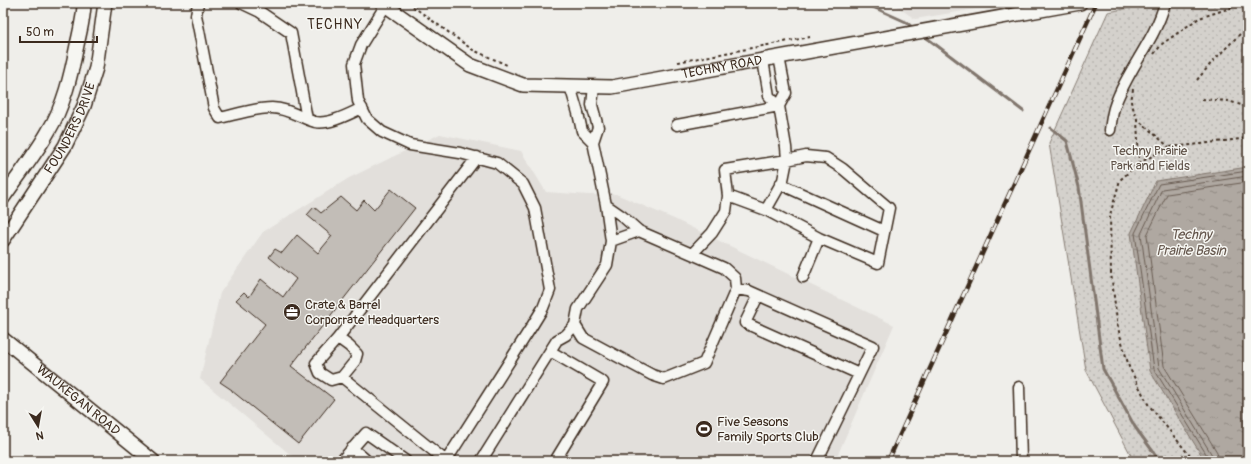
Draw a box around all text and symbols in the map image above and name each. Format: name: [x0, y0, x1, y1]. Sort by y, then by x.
district label: TECHNY: [307, 16, 363, 33]
scale bar: [20, 18, 97, 44]
text: 50 m: [26, 25, 54, 40]
street label: TECHNY ROAD: [680, 52, 764, 82]
street label: FOUNDERS DRIVE: [41, 80, 99, 177]
park label: Techny Prairie Park and Fields: [1110, 143, 1190, 174]
water label: Techny Prairie Basin: [1156, 226, 1227, 259]
place label: Crate & Barrel Corporrate Headquarters: [305, 297, 439, 328]
office icon: Crate & Barrel Corporrate Headquarters: [282, 302, 302, 322]
street label: WAUKEGAN ROAD: [33, 362, 123, 438]
north arrow: [18, 406, 58, 446]
place label: Five Seasons Family Sports Club: [717, 414, 819, 445]
sports icon: Five Seasons Family Sports Club: [694, 419, 714, 439]

